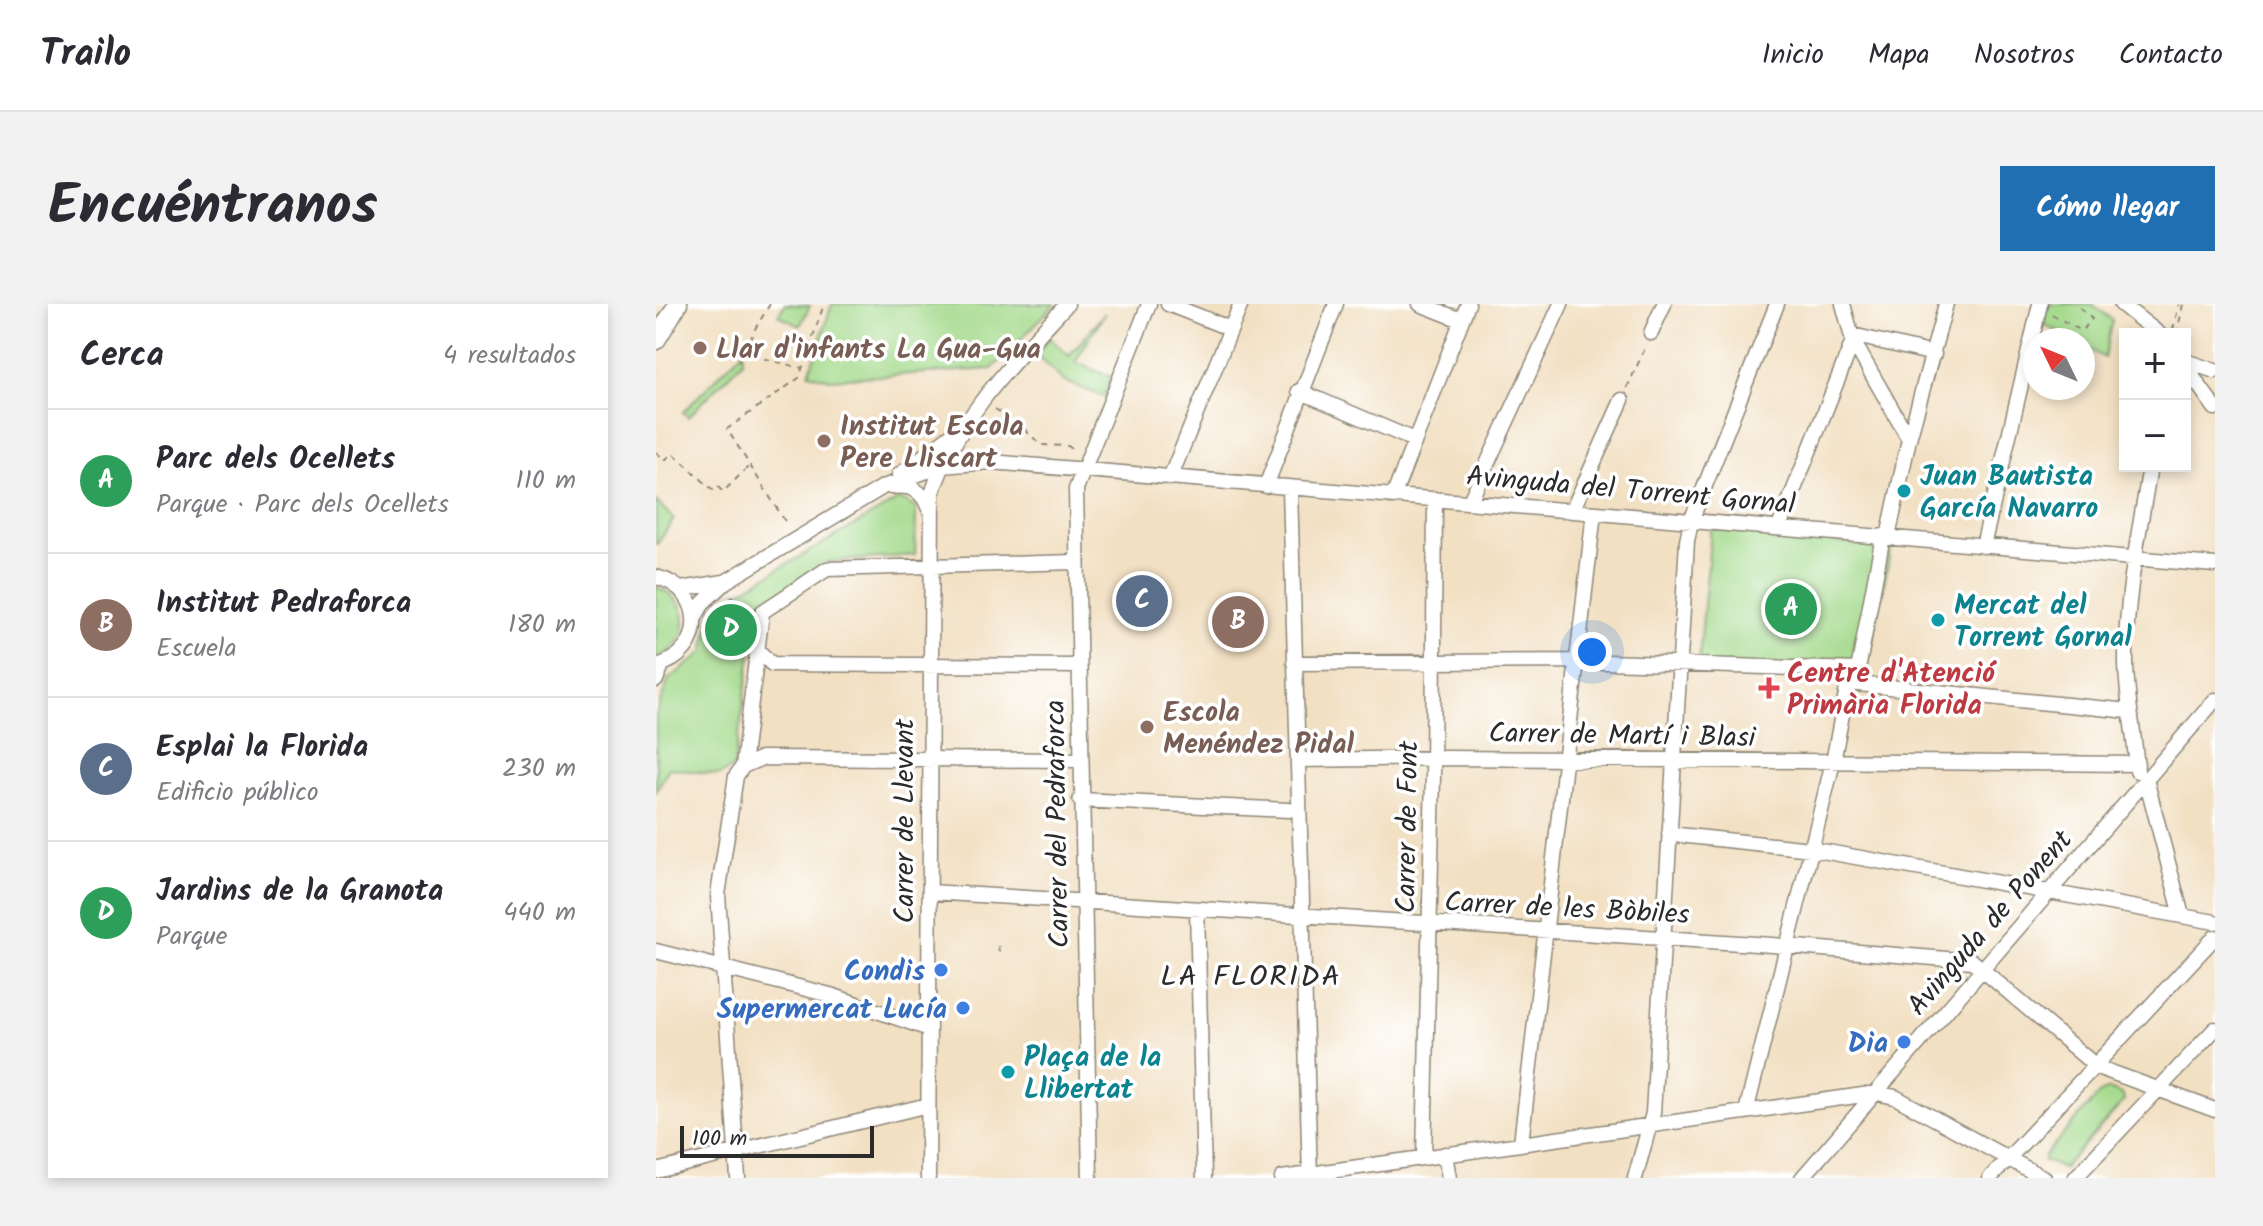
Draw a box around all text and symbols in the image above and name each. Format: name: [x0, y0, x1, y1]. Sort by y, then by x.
text: Trailo: [40, 25, 131, 85]
text: Inicio: [1762, 33, 1824, 78]
text: Mapa: [1868, 33, 1930, 78]
text: Nosotros: [1974, 33, 2075, 78]
text: Contacto: [2119, 33, 2223, 78]
text: Encuéntranos: [48, 163, 378, 253]
button: Cómo llegar: [2000, 166, 2215, 251]
place label: Llar d'infants La Gua-Gua: [716, 328, 1041, 373]
north arrow: [2023, 328, 2095, 400]
map controls: [2119, 328, 2191, 472]
button: +: [2119, 328, 2191, 400]
text: Cerca: [80, 329, 164, 383]
text: 4 resultados: [443, 335, 576, 377]
marker: Llar d'infants La Gua-Gua: [691, 339, 709, 357]
button: −: [2119, 400, 2191, 472]
place label: Institut Escola Pere Lliscart: [840, 405, 1024, 482]
marker: Institut Escola Pere Lliscart: [815, 432, 833, 450]
text: Parc dels Ocellets: [156, 436, 395, 484]
street label: Avinguda del Torrent Gornal: [1464, 455, 1797, 528]
place label: Juan Bautista García Navarro: [1920, 455, 2098, 532]
text: A: [98, 460, 114, 502]
text: 110 m: [516, 460, 576, 502]
marker: Juan Bautista García Navarro: [1895, 482, 1913, 500]
text: Parque · Parc dels Ocellets: [156, 484, 449, 526]
pin: C: [1116, 571, 1168, 631]
pin: A: [1765, 579, 1817, 639]
text: Institut Pedraforca: [156, 580, 411, 628]
place label: Mercat del Torrent Gornal: [1954, 584, 2132, 661]
pin: B: [1212, 592, 1264, 652]
pin: D: [705, 600, 757, 660]
text: B: [98, 604, 114, 646]
text: 180 m: [508, 604, 576, 646]
marker: Mercat del Torrent Gornal: [1929, 611, 1947, 629]
text: Escuela: [156, 628, 237, 670]
your location: [1572, 632, 1612, 672]
place label: Centre d'Atenció Primària Florida: [1787, 652, 1997, 729]
marker: Centre d'Atenció Primària Florida: [1758, 677, 1780, 699]
place label: Escola Menéndez Pidal: [1163, 691, 1355, 768]
street label: Carrer del Pedraforca: [1034, 699, 1083, 949]
street label: Carrer de Martí i Blasi: [1488, 712, 1757, 761]
street label: Carrer de Llevant: [883, 717, 928, 923]
marker: Escola Menéndez Pidal: [1138, 718, 1156, 736]
text: Esplai la Florida: [156, 724, 368, 772]
street label: Carrer de Font: [1384, 739, 1433, 914]
text: C: [98, 748, 114, 790]
text: 230 m: [502, 748, 576, 790]
text: Edificio público: [156, 772, 319, 814]
street label: Avinguda de Ponent: [1897, 820, 2086, 1027]
text: Jardins de la Granota: [156, 868, 443, 916]
street label: Carrer de les Bòbiles: [1443, 881, 1691, 938]
text: D: [97, 892, 115, 934]
text: 440 m: [503, 892, 576, 934]
text: Parque: [156, 916, 227, 958]
place label: Condis: [844, 950, 925, 995]
district label: LA FLORIDA: [1160, 954, 1342, 1002]
marker: Condis: [932, 961, 950, 979]
place label: Supermercat Lucía: [717, 988, 947, 1033]
marker: Supermercat Lucía: [954, 999, 972, 1017]
place label: Dia: [1848, 1022, 1888, 1067]
marker: Dia: [1895, 1033, 1913, 1051]
place label: Plaça de la Llibertat: [1024, 1036, 1161, 1113]
marker: Plaça de la Llibertat: [999, 1063, 1017, 1081]
scale bar: [680, 1122, 874, 1158]
text: 100 m: [692, 1122, 747, 1157]

